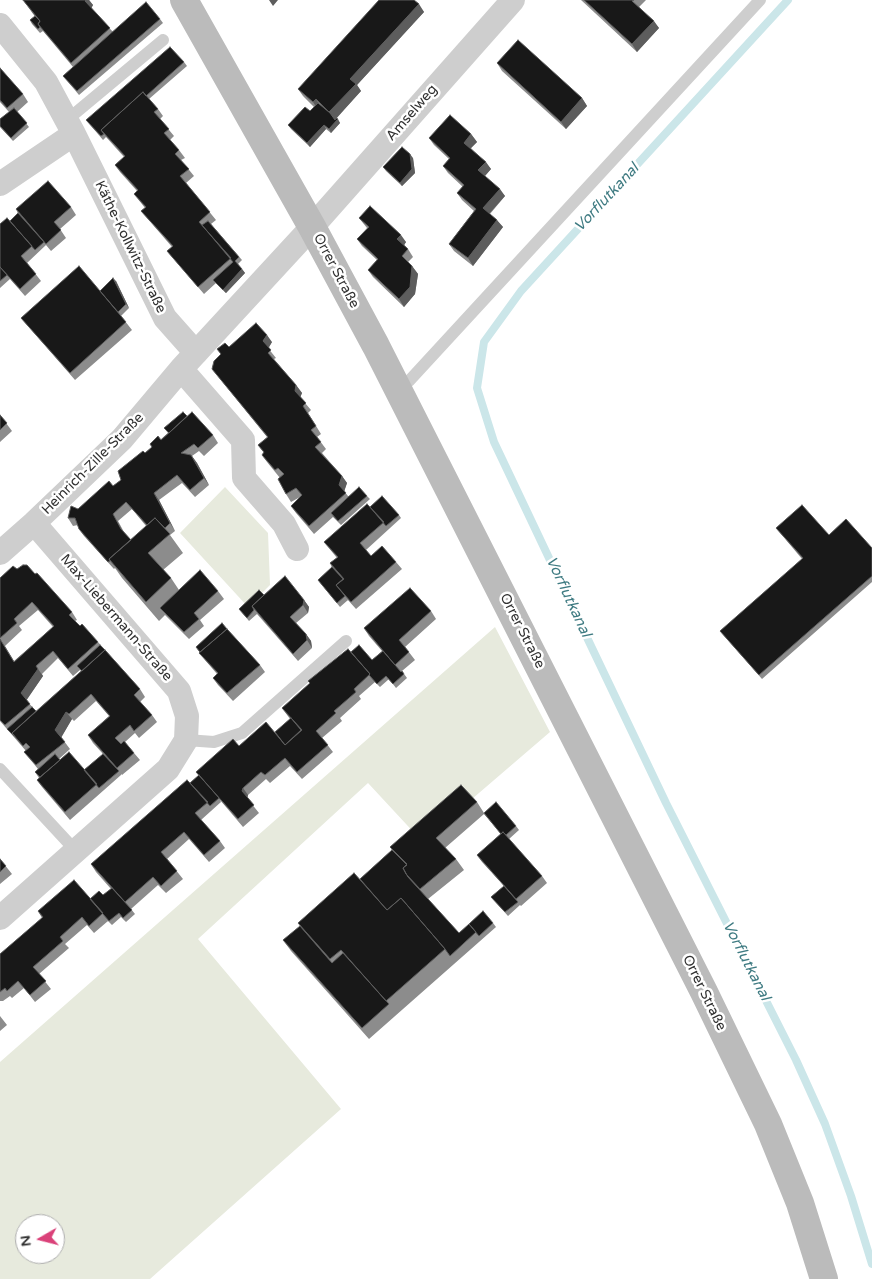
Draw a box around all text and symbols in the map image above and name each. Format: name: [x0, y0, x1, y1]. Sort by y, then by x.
street label: Amselweg: [383, 81, 441, 145]
water label: Vorflutkanal: [571, 160, 643, 236]
street label: Käthe-Kollwitz-Straße: [91, 178, 169, 316]
street label: Orrer Straße: [309, 231, 363, 311]
street label: Heinrich-Zille-Straße: [39, 410, 147, 518]
street label: Max-Liebermann-Straße: [56, 551, 176, 685]
water label: Vorflutkanal: [542, 554, 594, 640]
street label: Orrer Straße: [496, 591, 548, 671]
water label: Vorflutkanal: [718, 918, 774, 1004]
street label: Orrer Straße: [678, 952, 730, 1034]
north arrow: [15, 1214, 65, 1264]
text: N: [16, 1234, 35, 1248]

